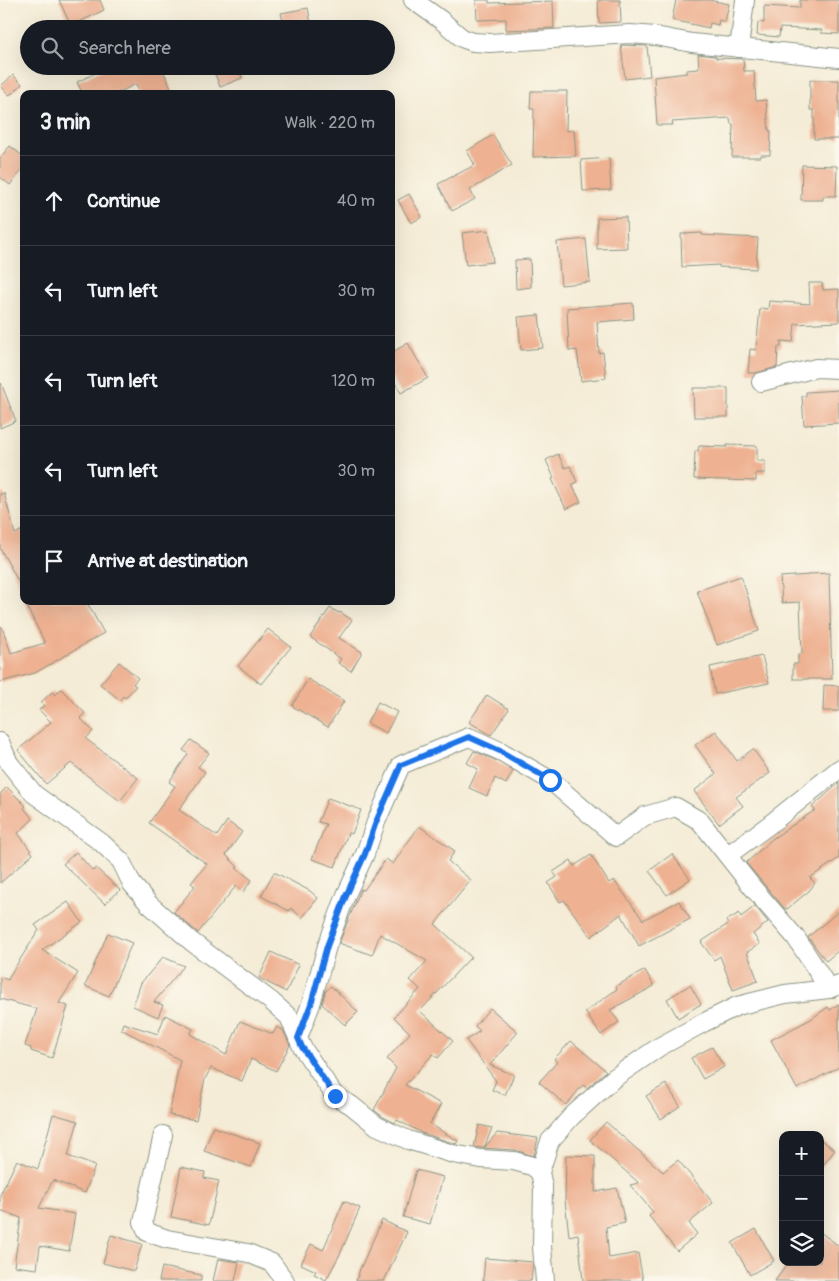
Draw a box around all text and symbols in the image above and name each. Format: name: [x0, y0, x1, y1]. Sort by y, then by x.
search box: [20, 20, 395, 75]
icon: search: [38, 34, 66, 62]
text: Search here: [78, 36, 171, 60]
text: 3 min: [40, 109, 90, 136]
text: Walk · 220 m: [285, 113, 375, 133]
icon: ahead: [40, 187, 68, 215]
text: Continue: [87, 189, 160, 213]
text: 40 m: [337, 191, 375, 211]
icon: left: [40, 277, 68, 305]
text: Turn left: [87, 279, 157, 303]
text: 30 m: [337, 281, 375, 301]
icon: left: [40, 367, 68, 395]
text: Turn left: [87, 369, 157, 393]
text: 120 m: [331, 371, 375, 391]
icon: left: [40, 457, 68, 485]
text: Turn left: [87, 459, 157, 483]
text: 30 m: [337, 461, 375, 481]
icon: arrive: [40, 547, 68, 575]
text: Arrive at destination: [87, 549, 248, 573]
route start: [539, 769, 562, 792]
route end: [324, 1085, 347, 1108]
map controls: [779, 1131, 824, 1266]
button: +: [779, 1131, 824, 1176]
button: −: [779, 1176, 824, 1221]
button: layers: [779, 1221, 824, 1266]

